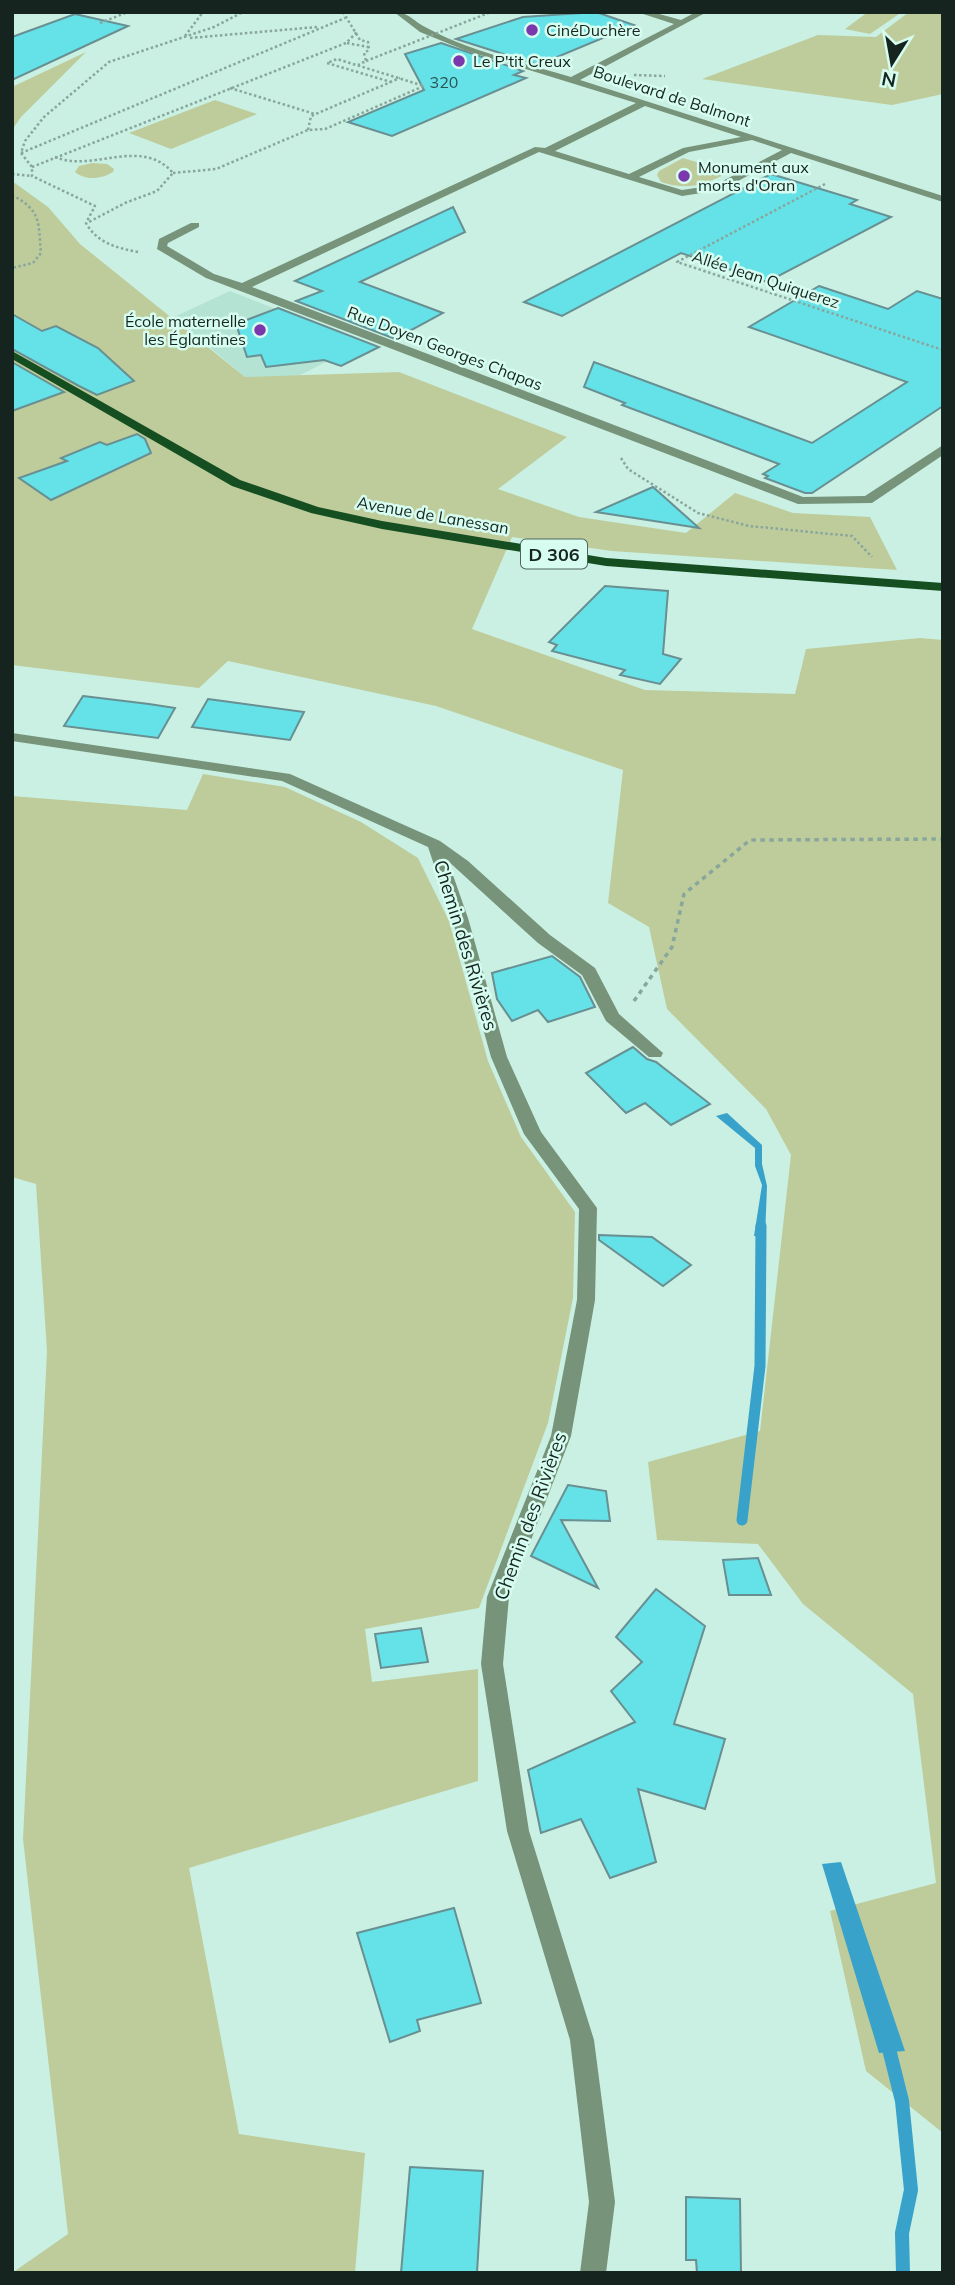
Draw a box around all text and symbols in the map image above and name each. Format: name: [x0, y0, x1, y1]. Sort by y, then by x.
place label: CinéDuchère: [546, 20, 640, 40]
marker: CinéDuchère: [524, 22, 540, 38]
north arrow: [857, 28, 927, 98]
place label: Le P'tit Creux: [473, 51, 571, 71]
marker: Le P'tit Creux: [451, 53, 467, 69]
street label: Boulevard de Balmont: [591, 61, 753, 131]
text: N: [879, 67, 898, 93]
house number: 320: [430, 72, 458, 92]
place label: Monument aux morts d'Oran: [698, 157, 809, 195]
marker: Monument aux morts d'Oran: [676, 168, 692, 184]
street label: Allée Jean Quiquerez: [690, 246, 842, 312]
street label: Rue Doyen Georges Chapas: [345, 301, 546, 395]
place label: École maternelle les Églantines: [125, 311, 246, 349]
marker: École maternelle les Églantines: [252, 322, 268, 338]
street label: Avenue de Lanessan: [356, 492, 510, 538]
road number: D 306: [521, 540, 587, 568]
street label: Chemin des Rivières: [429, 857, 503, 1033]
street label: Chemin des Rivières: [488, 1429, 572, 1603]

